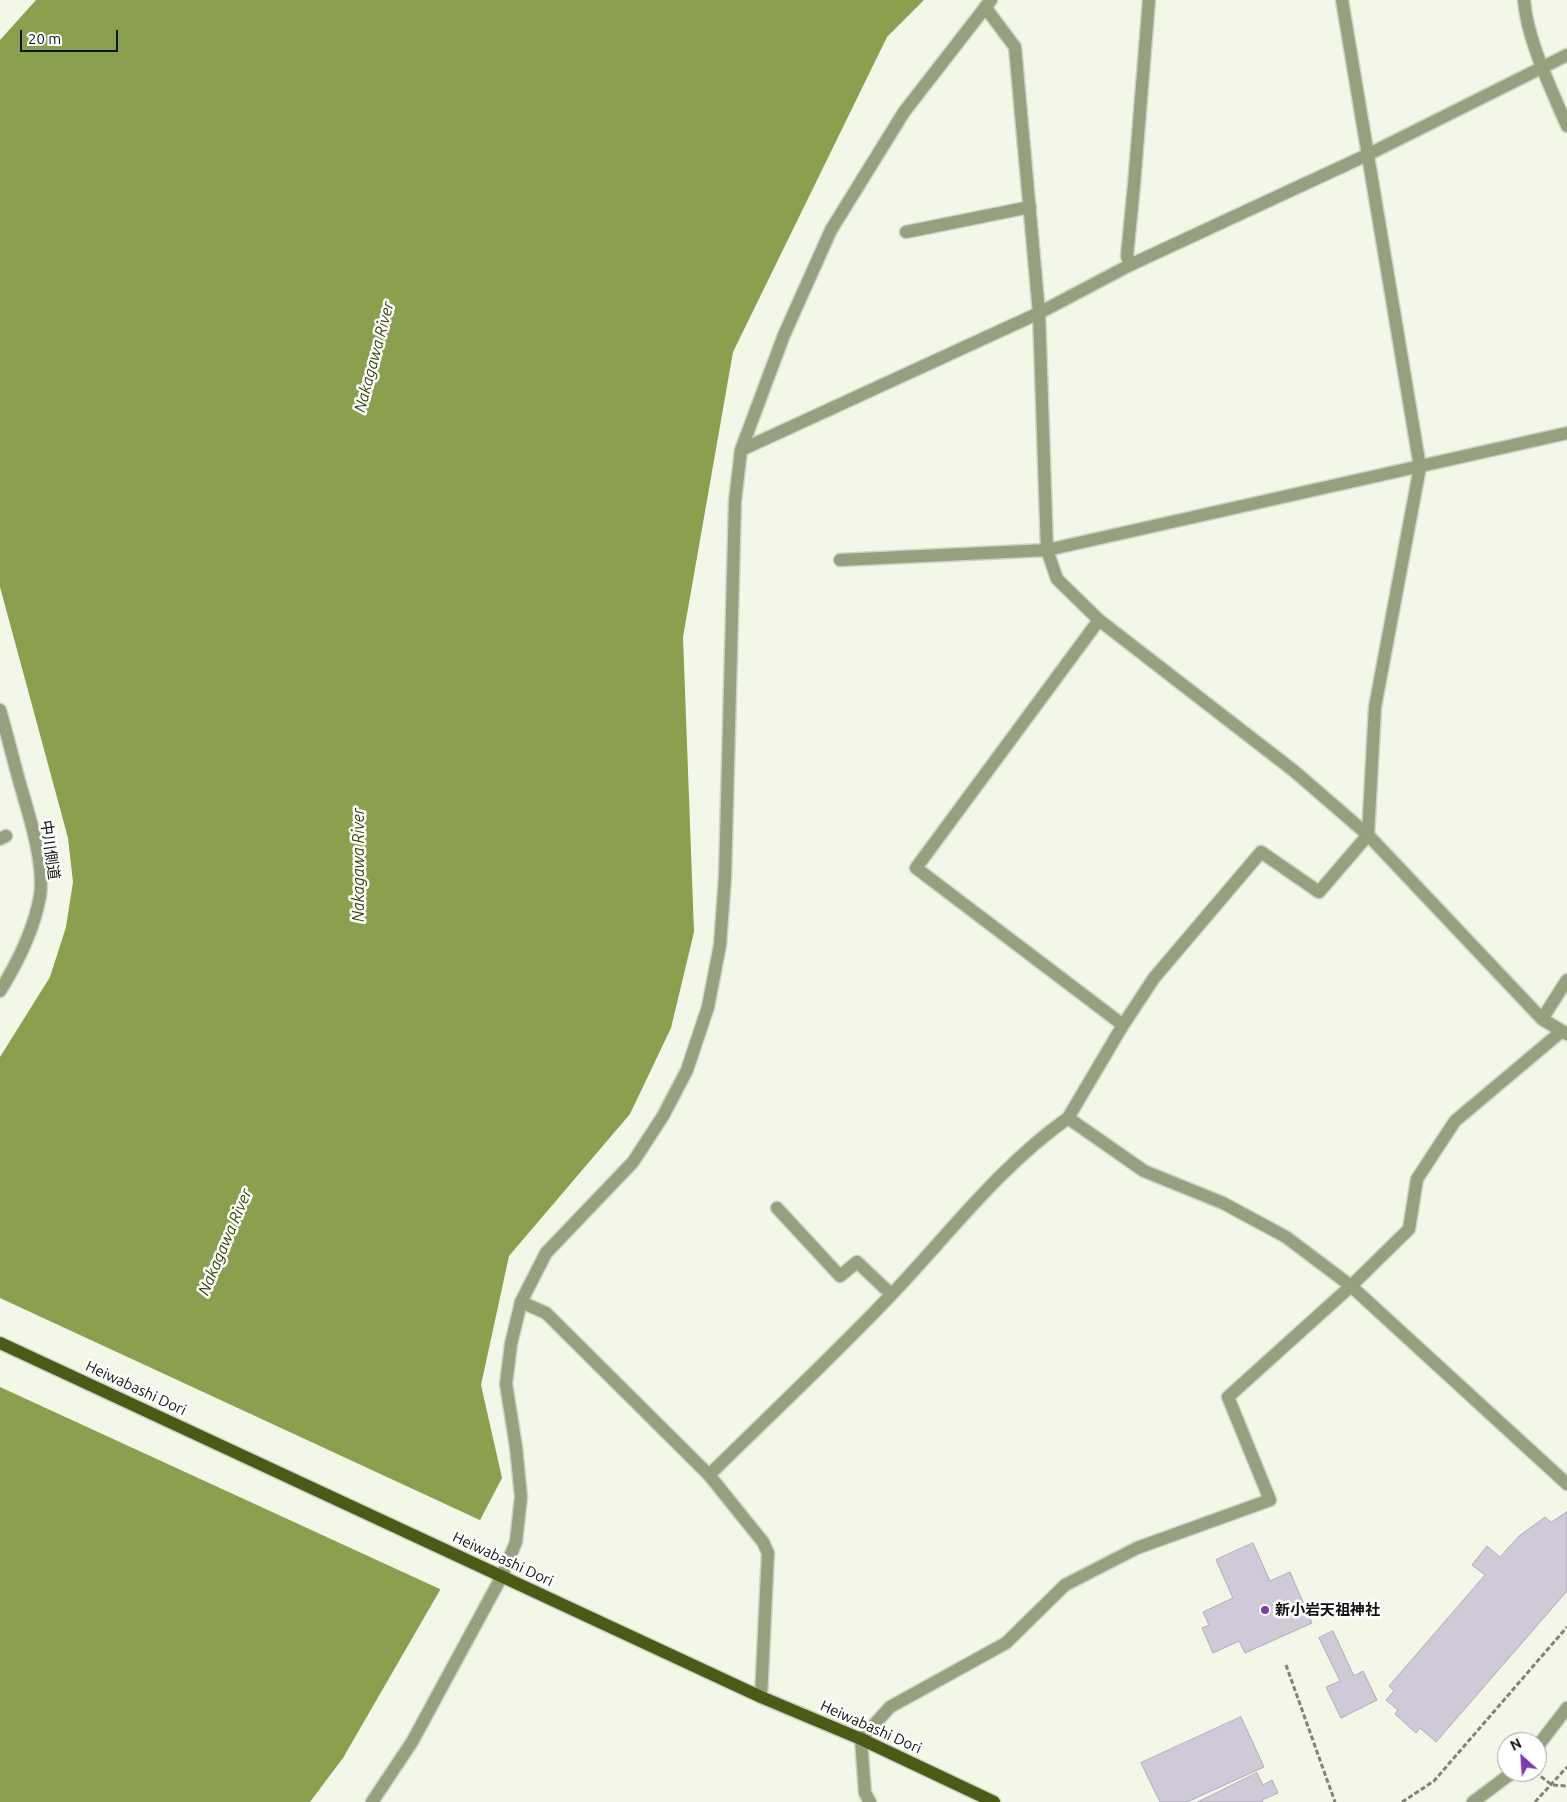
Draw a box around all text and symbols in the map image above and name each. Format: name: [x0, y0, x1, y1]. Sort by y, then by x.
scale bar: [22, 20, 120, 52]
text: 20 m: [28, 30, 61, 47]
water label: Nakagawa River: [350, 300, 398, 414]
water label: Nakagawa River: [349, 808, 369, 922]
street label: 中川側道: [37, 819, 63, 881]
water label: Nakagawa River: [194, 1186, 256, 1298]
street label: Heiwabashi Dori: [83, 1357, 189, 1419]
street label: Heiwabashi Dori: [450, 1528, 556, 1590]
place label: 新小岩天祖神社: [1275, 1601, 1380, 1619]
marker: 新小岩天祖神社: [1259, 1604, 1271, 1616]
street label: Heiwabashi Dori: [818, 1697, 924, 1757]
north arrow: [1497, 1732, 1547, 1782]
text: N: [1508, 1735, 1524, 1754]

